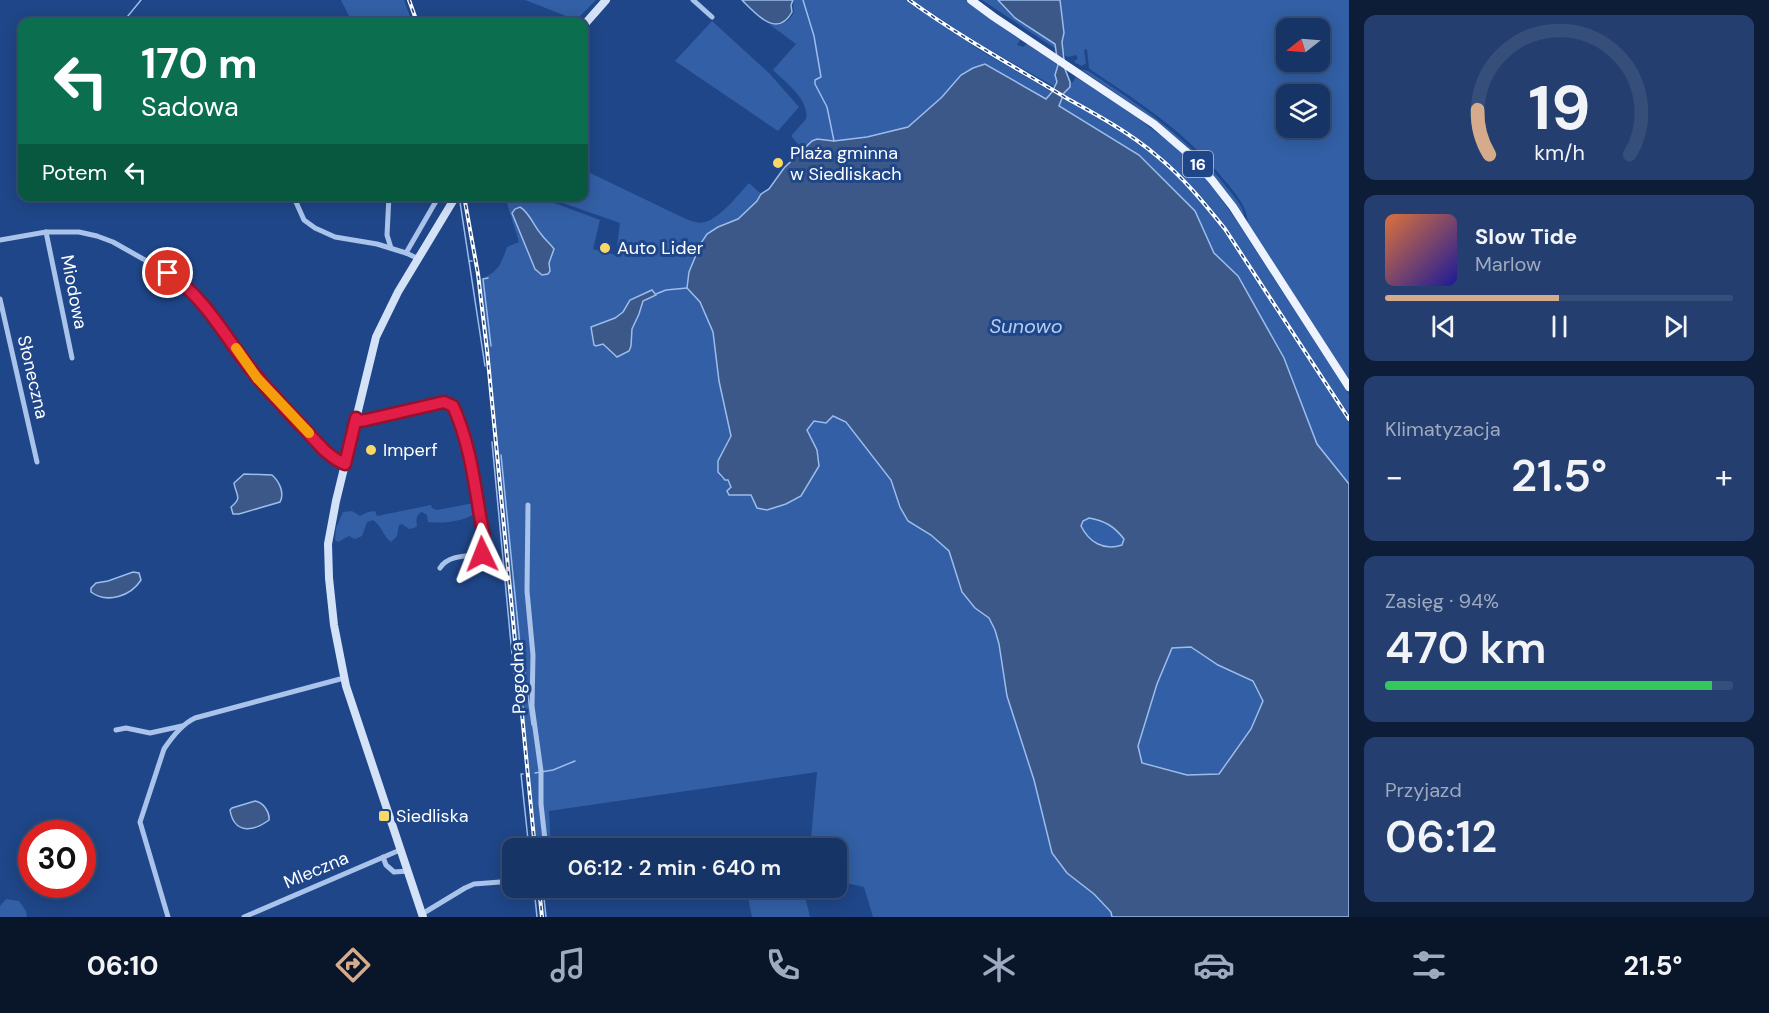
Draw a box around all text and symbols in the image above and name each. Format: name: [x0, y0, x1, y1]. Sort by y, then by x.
north arrow: [1276, 18, 1330, 72]
map controls: [1276, 18, 1330, 138]
text: 170 m: [141, 36, 258, 91]
icon: left: [42, 42, 120, 120]
text: 19: [1528, 67, 1590, 148]
button: layers: [1276, 84, 1330, 138]
text: Sadowa: [141, 89, 239, 124]
text: km/h: [1534, 139, 1584, 167]
place label: Plaża gminna w Siedliskach: [790, 141, 902, 186]
road number: 16: [1183, 151, 1213, 177]
icon: left: [119, 156, 152, 189]
marker: Plaża gminna w Siedliskach: [771, 156, 785, 170]
text: Potem: [42, 158, 107, 187]
text: Slow Tide: [1475, 222, 1577, 251]
place label: Auto Lider: [617, 236, 704, 260]
marker: Auto Lider: [598, 241, 612, 255]
pin: [142, 247, 193, 298]
text: Marlow: [1475, 251, 1541, 277]
street label: Miodowa: [55, 253, 93, 331]
icon: arrive: [151, 256, 184, 289]
icon: previous: [1427, 310, 1460, 343]
icon: pause: [1543, 310, 1576, 343]
icon: next: [1659, 310, 1692, 343]
water label: Sunowo: [989, 313, 1063, 339]
street label: Słoneczna: [12, 333, 54, 421]
text: Klimatyzacja: [1385, 416, 1501, 442]
place label: Imperf: [383, 438, 438, 462]
marker: Imperf: [364, 443, 378, 457]
text: 21.5°: [1511, 446, 1607, 505]
text: −: [1385, 455, 1403, 498]
text: +: [1715, 455, 1733, 498]
position arrow: [450, 522, 514, 586]
text: Zasięg · 94%: [1385, 588, 1499, 614]
text: 470 km: [1385, 618, 1547, 677]
street label: Pogodna: [505, 642, 531, 714]
text: Przyjazd: [1385, 777, 1462, 803]
place label: Siedliska: [396, 804, 468, 828]
text: 06:12: [1385, 807, 1497, 866]
marker: Siedliska: [377, 809, 391, 823]
speed limit sign: 30: [18, 820, 96, 898]
street label: Mleczna: [280, 846, 352, 894]
text: 06:12 · 2 min · 640 m: [568, 853, 781, 882]
icon: directions: [332, 944, 374, 986]
icon: music: [547, 944, 589, 986]
icon: phone: [762, 944, 804, 986]
icon: climate: [978, 944, 1020, 986]
icon: car: [1193, 944, 1235, 986]
icon: filters: [1408, 944, 1450, 986]
text: 06:10: [87, 948, 158, 983]
text: 21.5°: [1623, 948, 1682, 983]

